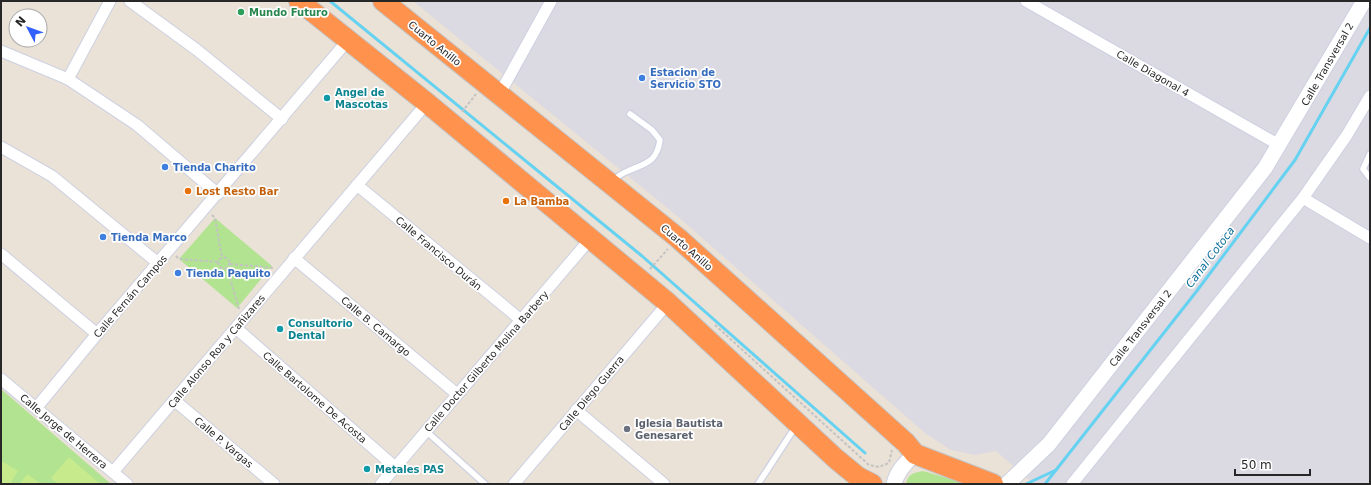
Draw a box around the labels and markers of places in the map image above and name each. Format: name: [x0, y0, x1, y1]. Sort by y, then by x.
marker: Mundo Futuro: [236, 7, 246, 17]
place label: Mundo Futuro: [249, 7, 328, 18]
place label: Estacion de Servicio STO: [650, 67, 721, 90]
marker: Estacion de Servicio STO: [637, 73, 647, 83]
place label: Angel de Mascotas: [335, 87, 388, 110]
marker: Angel de Mascotas: [322, 93, 332, 103]
marker: Tienda Charito: [160, 162, 170, 172]
place label: Tienda Charito: [173, 162, 256, 173]
marker: Lost Resto Bar: [183, 186, 193, 196]
place label: Lost Resto Bar: [196, 186, 278, 197]
marker: La Bamba: [501, 196, 511, 206]
place label: La Bamba: [514, 196, 569, 207]
marker: Tienda Marco: [98, 232, 108, 242]
place label: Tienda Marco: [111, 232, 187, 243]
marker: Tienda Paquito: [173, 268, 183, 278]
place label: Tienda Paquito: [186, 268, 271, 279]
place label: Consultorio Dental: [288, 318, 353, 341]
marker: Consultorio Dental: [275, 324, 285, 334]
place label: Iglesia Bautista Genesaret: [635, 418, 723, 441]
marker: Iglesia Bautista Genesaret: [622, 424, 632, 434]
marker: Metales PAS: [362, 464, 372, 474]
place label: Metales PAS: [375, 464, 444, 475]

